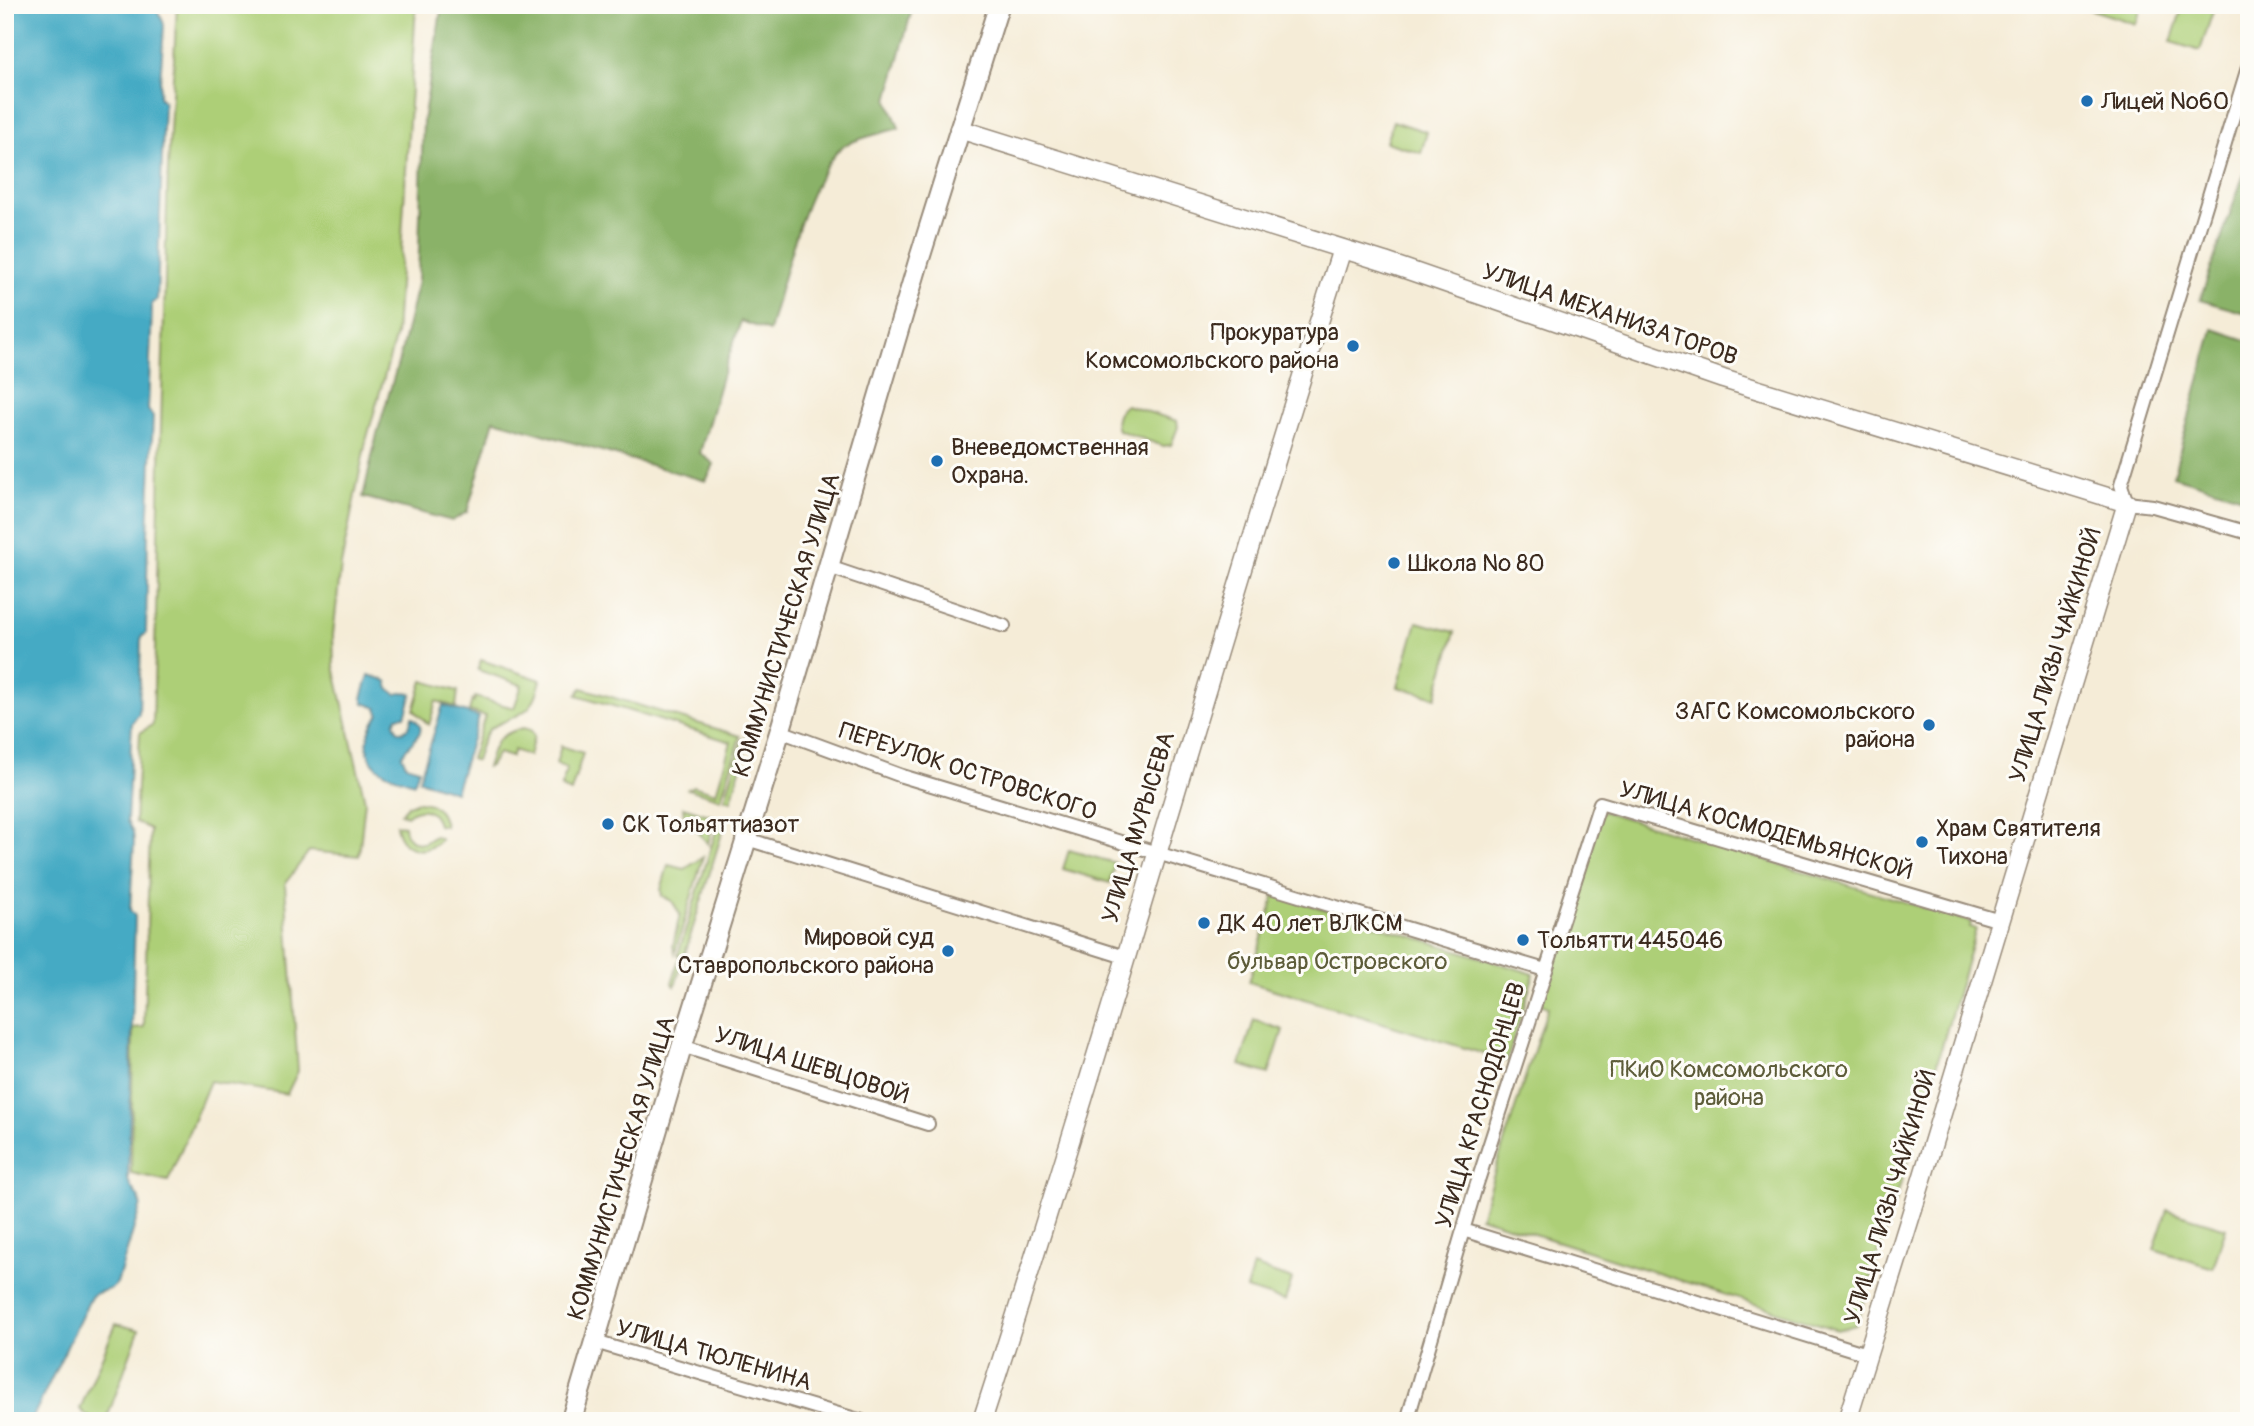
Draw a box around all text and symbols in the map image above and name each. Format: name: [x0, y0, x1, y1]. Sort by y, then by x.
place label: Лицей №60: [2100, 87, 2229, 116]
marker: Лицей №60: [2079, 93, 2095, 109]
street label: УЛИЦА МЕХАНИЗАТОРОВ: [1478, 257, 1741, 372]
place label: Прокуратура Комсомольского района: [1085, 318, 1339, 375]
marker: Прокуратура Комсомольского района: [1345, 338, 1361, 354]
place label: Вневедомственная Охрана.: [951, 433, 1149, 490]
marker: Вневедомственная Охрана.: [929, 453, 945, 469]
street label: КОММУНИСТИЧЕСКАЯ УЛИЦА: [726, 470, 847, 781]
street label: УЛИЦА ЛИЗЫ ЧАЙКИНОЙ: [2003, 525, 2108, 786]
place label: Школа № 80: [1408, 549, 1545, 578]
marker: Школа № 80: [1386, 555, 1402, 571]
place label: ЗАГС Комсомольского района: [1675, 697, 1915, 754]
street label: ПЕРЕУЛОК ОСТРОВСКОГО: [835, 716, 1100, 827]
marker: ЗАГС Комсомольского района: [1921, 717, 1937, 733]
street label: УЛИЦА МУРЫСЕВА: [1096, 728, 1181, 926]
street label: УЛИЦА КОСМОДЕМЬЯНСКОЙ: [1616, 775, 1916, 886]
place label: СК Тольяттиазот: [622, 810, 799, 839]
place label: Храм Святителя Тихона: [1936, 814, 2101, 871]
marker: СК Тольяттиазот: [600, 816, 616, 832]
marker: Храм Святителя Тихона: [1914, 834, 1930, 850]
place label: ДК 40 лет ВЛКСМ: [1217, 909, 1403, 938]
marker: ДК 40 лет ВЛКСМ: [1196, 915, 1212, 931]
place label: Мировой суд Ставропольского района: [677, 923, 935, 980]
place label: Тольятти 445046: [1537, 926, 1723, 955]
marker: Тольятти 445046: [1515, 932, 1531, 948]
marker: Мировой суд Ставропольского района: [940, 943, 956, 959]
park label: бульвар Островского: [1227, 947, 1447, 976]
street label: УЛИЦА КРАСНОДОНЦЕВ: [1429, 979, 1532, 1232]
street label: КОММУНИСТИЧЕСКАЯ УЛИЦА: [561, 1013, 682, 1324]
street label: УЛИЦА ШЕВЦОВОЙ: [711, 1020, 912, 1111]
park label: ПКиО Комсомольского района: [1610, 1055, 1848, 1112]
street label: УЛИЦА ЛИЗЫ ЧАЙКИНОЙ: [1838, 1067, 1943, 1328]
street label: УЛИЦА ТЮЛЕНИНА: [613, 1314, 815, 1397]

